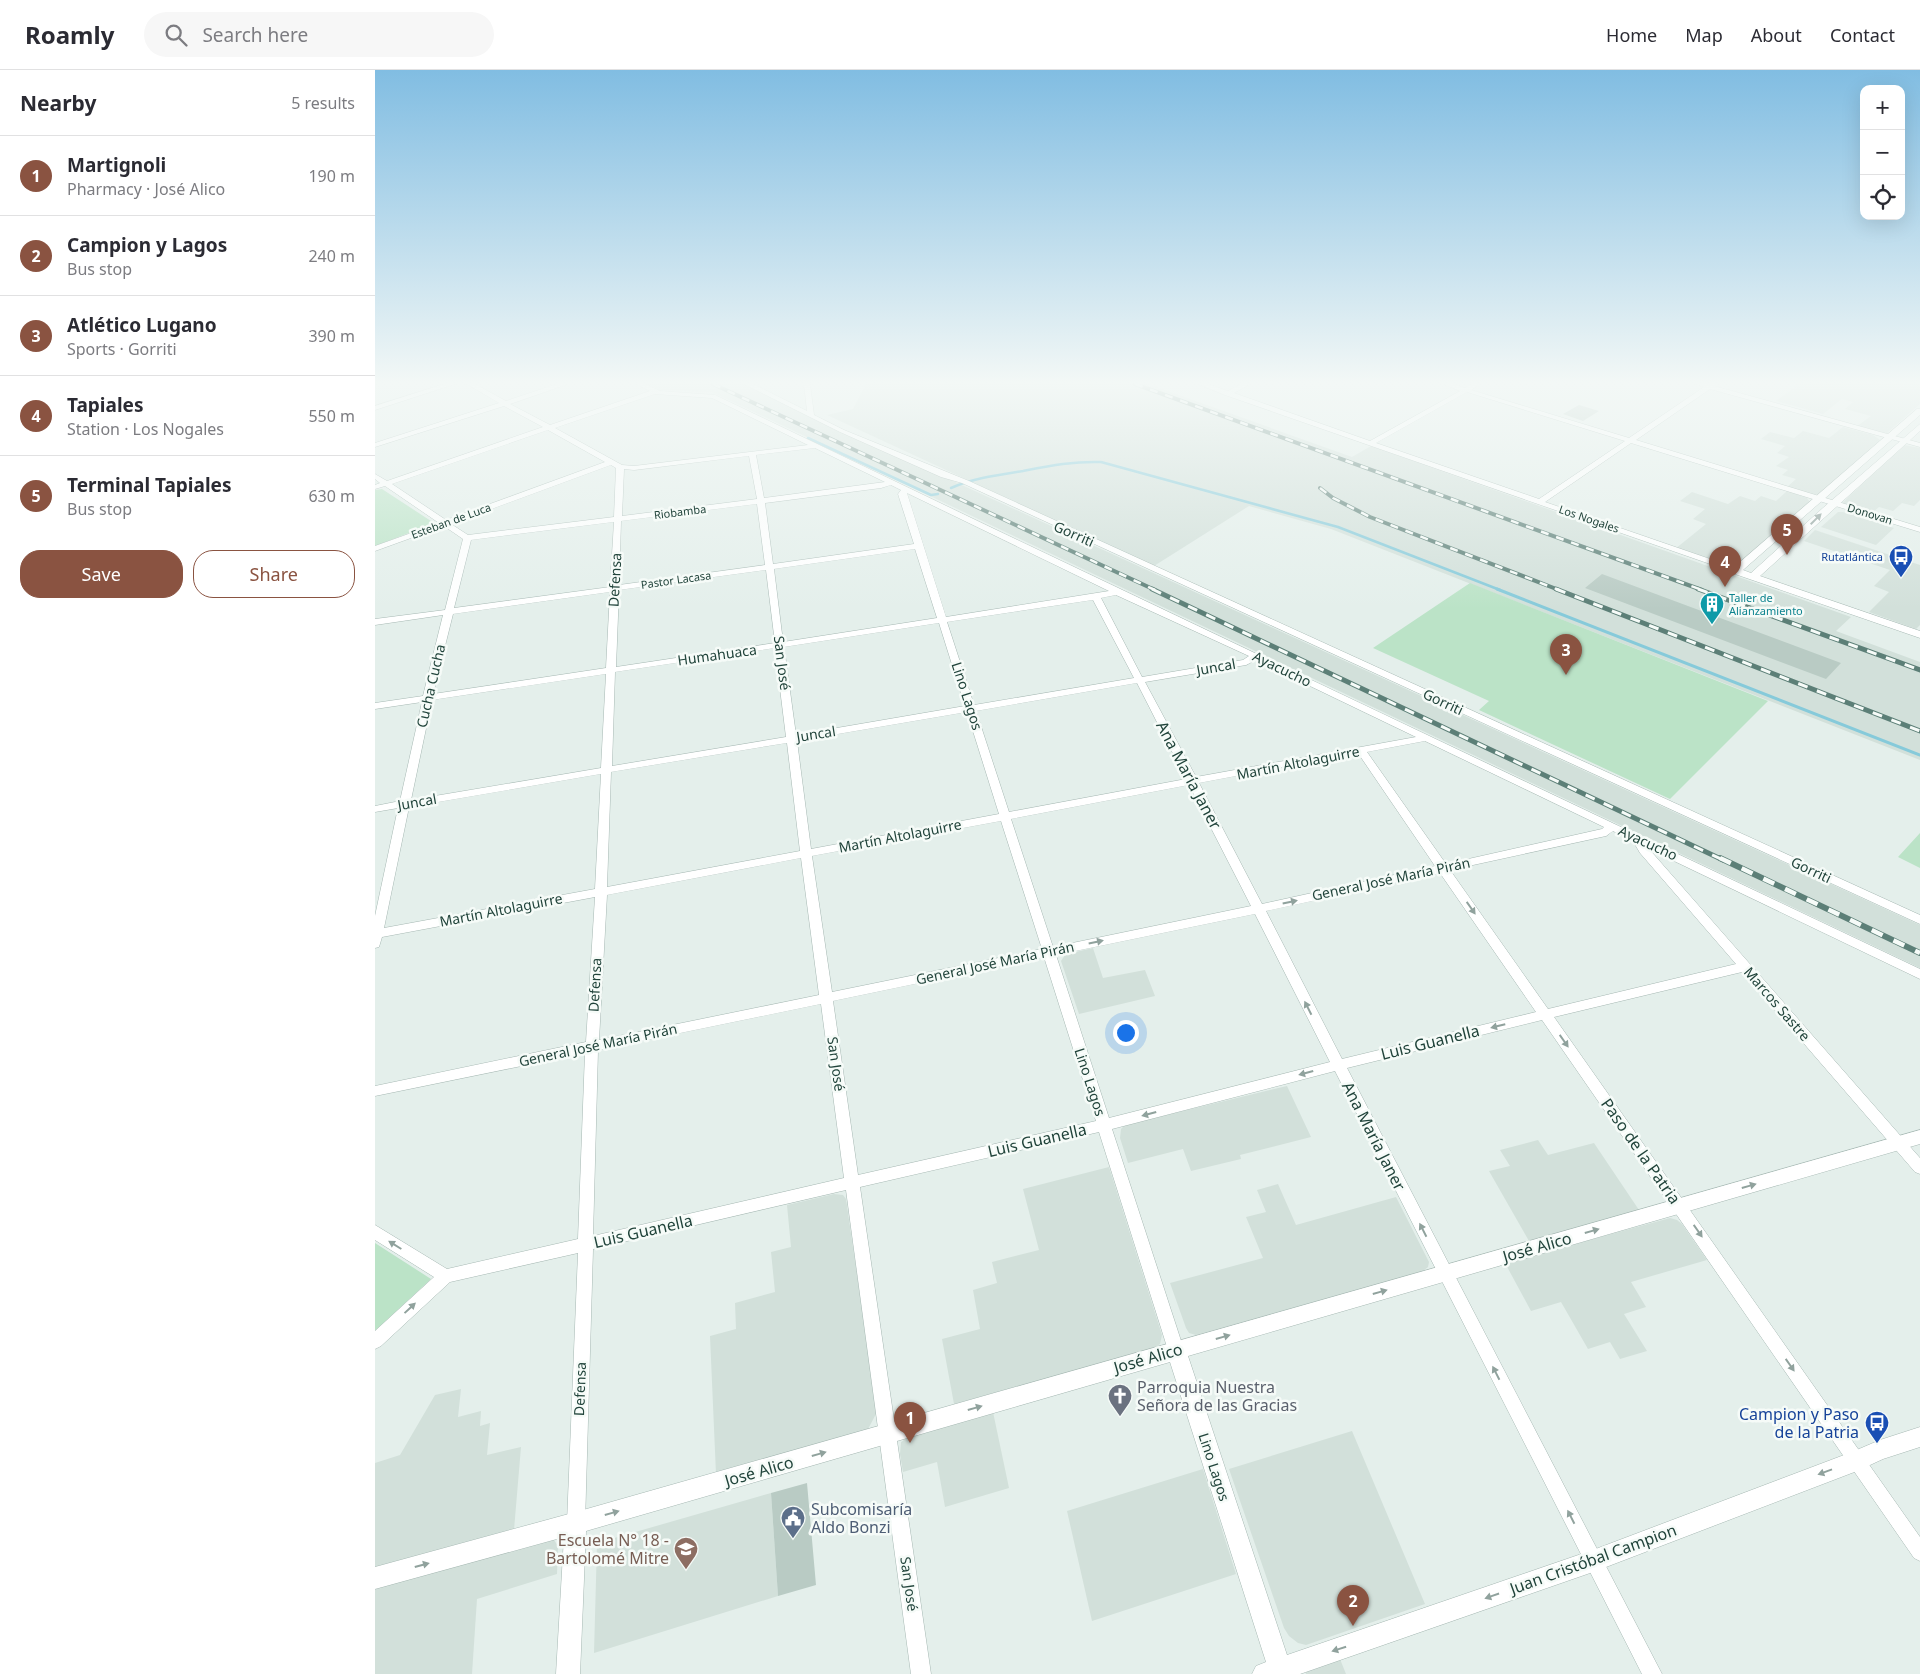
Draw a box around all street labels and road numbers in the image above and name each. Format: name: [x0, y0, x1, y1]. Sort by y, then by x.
street label: Esteban de Luca: [409, 499, 493, 542]
street label: Donovan: [1846, 500, 1895, 527]
street label: Riobamba: [653, 501, 707, 522]
street label: Los Nogales: [1557, 501, 1621, 536]
street label: Gorriti: [1051, 516, 1097, 551]
street label: Defensa: [604, 552, 625, 607]
street label: Pastor Lacasa: [640, 567, 712, 592]
street label: San José: [770, 635, 795, 691]
street label: Humahuaca: [676, 640, 758, 669]
street label: Cucha Cucha: [412, 642, 449, 729]
street label: Ayacucho: [1250, 646, 1315, 691]
street label: Juncal: [1193, 654, 1237, 680]
street label: Lino Lagos: [948, 659, 988, 733]
street label: Gorriti: [1420, 684, 1466, 719]
street label: Ana María Janer: [1151, 717, 1227, 833]
street label: Juncal: [793, 721, 837, 746]
street label: Martín Altolaguirre: [1235, 741, 1361, 784]
street label: Juncal: [394, 789, 438, 815]
street label: Martín Altolaguirre: [837, 814, 963, 857]
street label: Ayacucho: [1616, 821, 1681, 865]
street label: General José María Pirán: [1310, 852, 1472, 905]
street label: Gorriti: [1788, 852, 1834, 887]
street label: Martín Altolaguirre: [438, 888, 564, 931]
street label: General José María Pirán: [914, 936, 1076, 989]
street label: Defensa: [584, 957, 605, 1012]
street label: Marcos Sastre: [1740, 963, 1815, 1045]
street label: General José María Pirán: [517, 1018, 679, 1071]
street label: Luis Guanella: [1378, 1019, 1482, 1065]
street label: San José: [823, 1036, 850, 1092]
street label: Lino Lagos: [1071, 1045, 1111, 1119]
street label: Ana María Janer: [1337, 1078, 1411, 1195]
street label: Paso de la Patria: [1596, 1094, 1686, 1208]
street label: Luis Guanella: [985, 1118, 1089, 1162]
street label: Luis Guanella: [591, 1209, 695, 1253]
street label: José Alico: [1498, 1227, 1574, 1268]
street label: José Alico: [1109, 1338, 1185, 1379]
street label: Defensa: [569, 1362, 590, 1416]
street label: Lino Lagos: [1195, 1430, 1235, 1504]
street label: José Alico: [720, 1451, 796, 1492]
street label: Juan Cristóbal Campion: [1505, 1519, 1679, 1600]
street label: San José: [896, 1556, 923, 1612]

